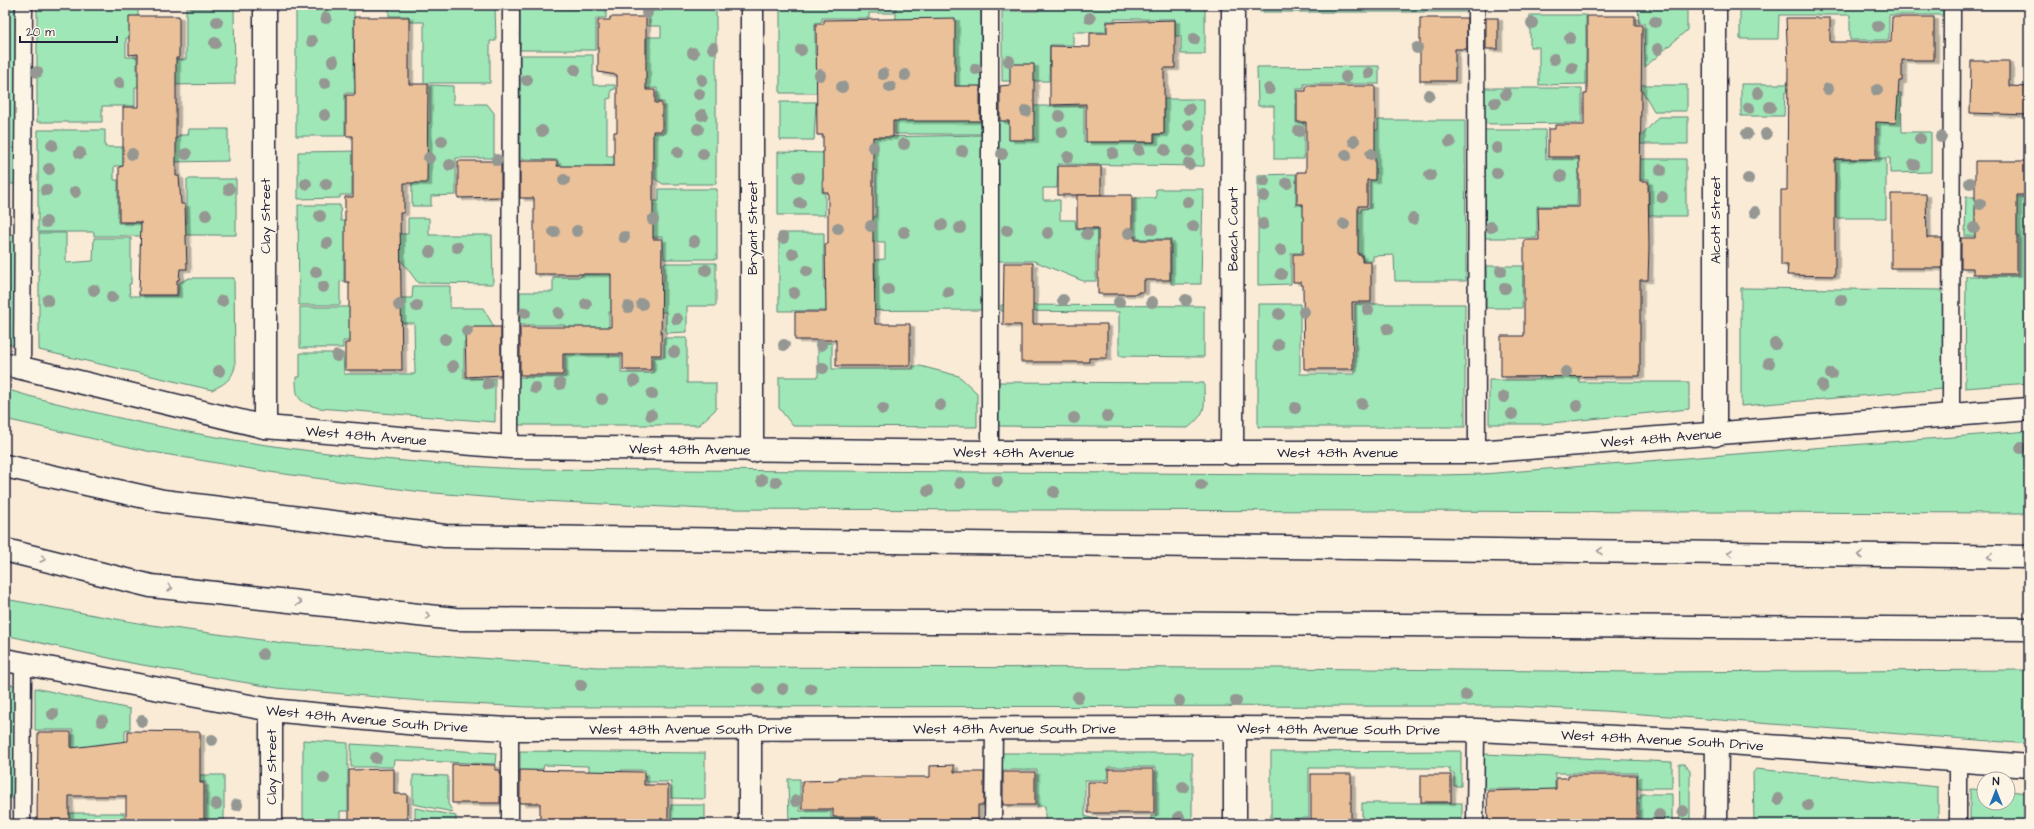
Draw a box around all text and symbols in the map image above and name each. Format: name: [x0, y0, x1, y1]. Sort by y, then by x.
scale bar: [20, 18, 117, 44]
text: 20 m: [26, 24, 55, 41]
street label: Alcott Street: [1706, 176, 1726, 264]
street label: Clay Street: [256, 178, 276, 254]
street label: Bryant Street: [743, 181, 763, 275]
street label: Beach Court: [1223, 186, 1244, 271]
street label: West 48th Avenue: [305, 421, 428, 451]
street label: West 48th Avenue: [1600, 424, 1723, 453]
street label: West 48th Avenue: [629, 439, 751, 461]
street label: West 48th Avenue: [953, 443, 1075, 463]
street label: West 48th Avenue: [1277, 443, 1399, 463]
one-way arrow: [1597, 547, 1603, 556]
one-way arrow: [1727, 549, 1733, 557]
one-way arrow: [1857, 551, 1863, 559]
one-way arrow: [1987, 553, 1993, 561]
one-way arrow: [40, 555, 46, 563]
one-way arrow: [167, 583, 173, 592]
one-way arrow: [296, 597, 302, 606]
one-way arrow: [425, 611, 431, 620]
street label: West 48th Avenue South Drive: [265, 701, 469, 738]
street label: West 48th Avenue South Drive: [913, 719, 1116, 739]
street label: West 48th Avenue South Drive: [1237, 719, 1441, 741]
street label: West 48th Avenue South Drive: [589, 720, 792, 740]
street label: West 48th Avenue South Drive: [1560, 725, 1765, 757]
street label: Clay Street: [262, 729, 282, 805]
north arrow: [1976, 771, 2016, 811]
text: N: [1993, 774, 2000, 789]

